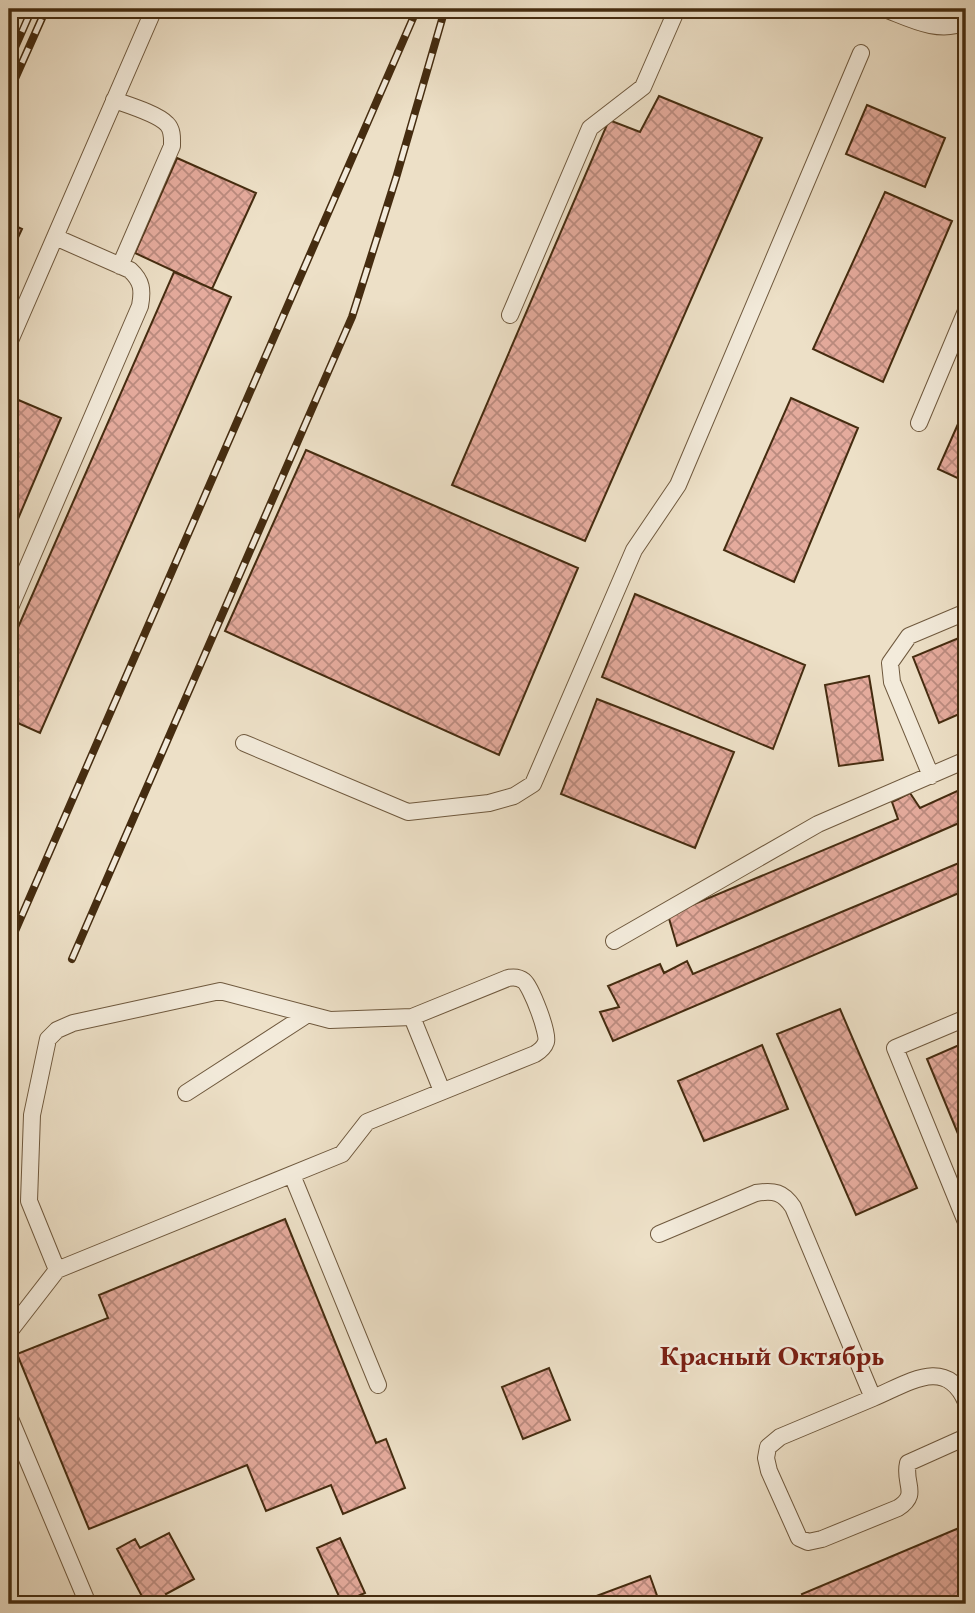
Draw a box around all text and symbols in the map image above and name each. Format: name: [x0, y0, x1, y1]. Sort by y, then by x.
district label: Красный Октябрь: [660, 1337, 884, 1373]

